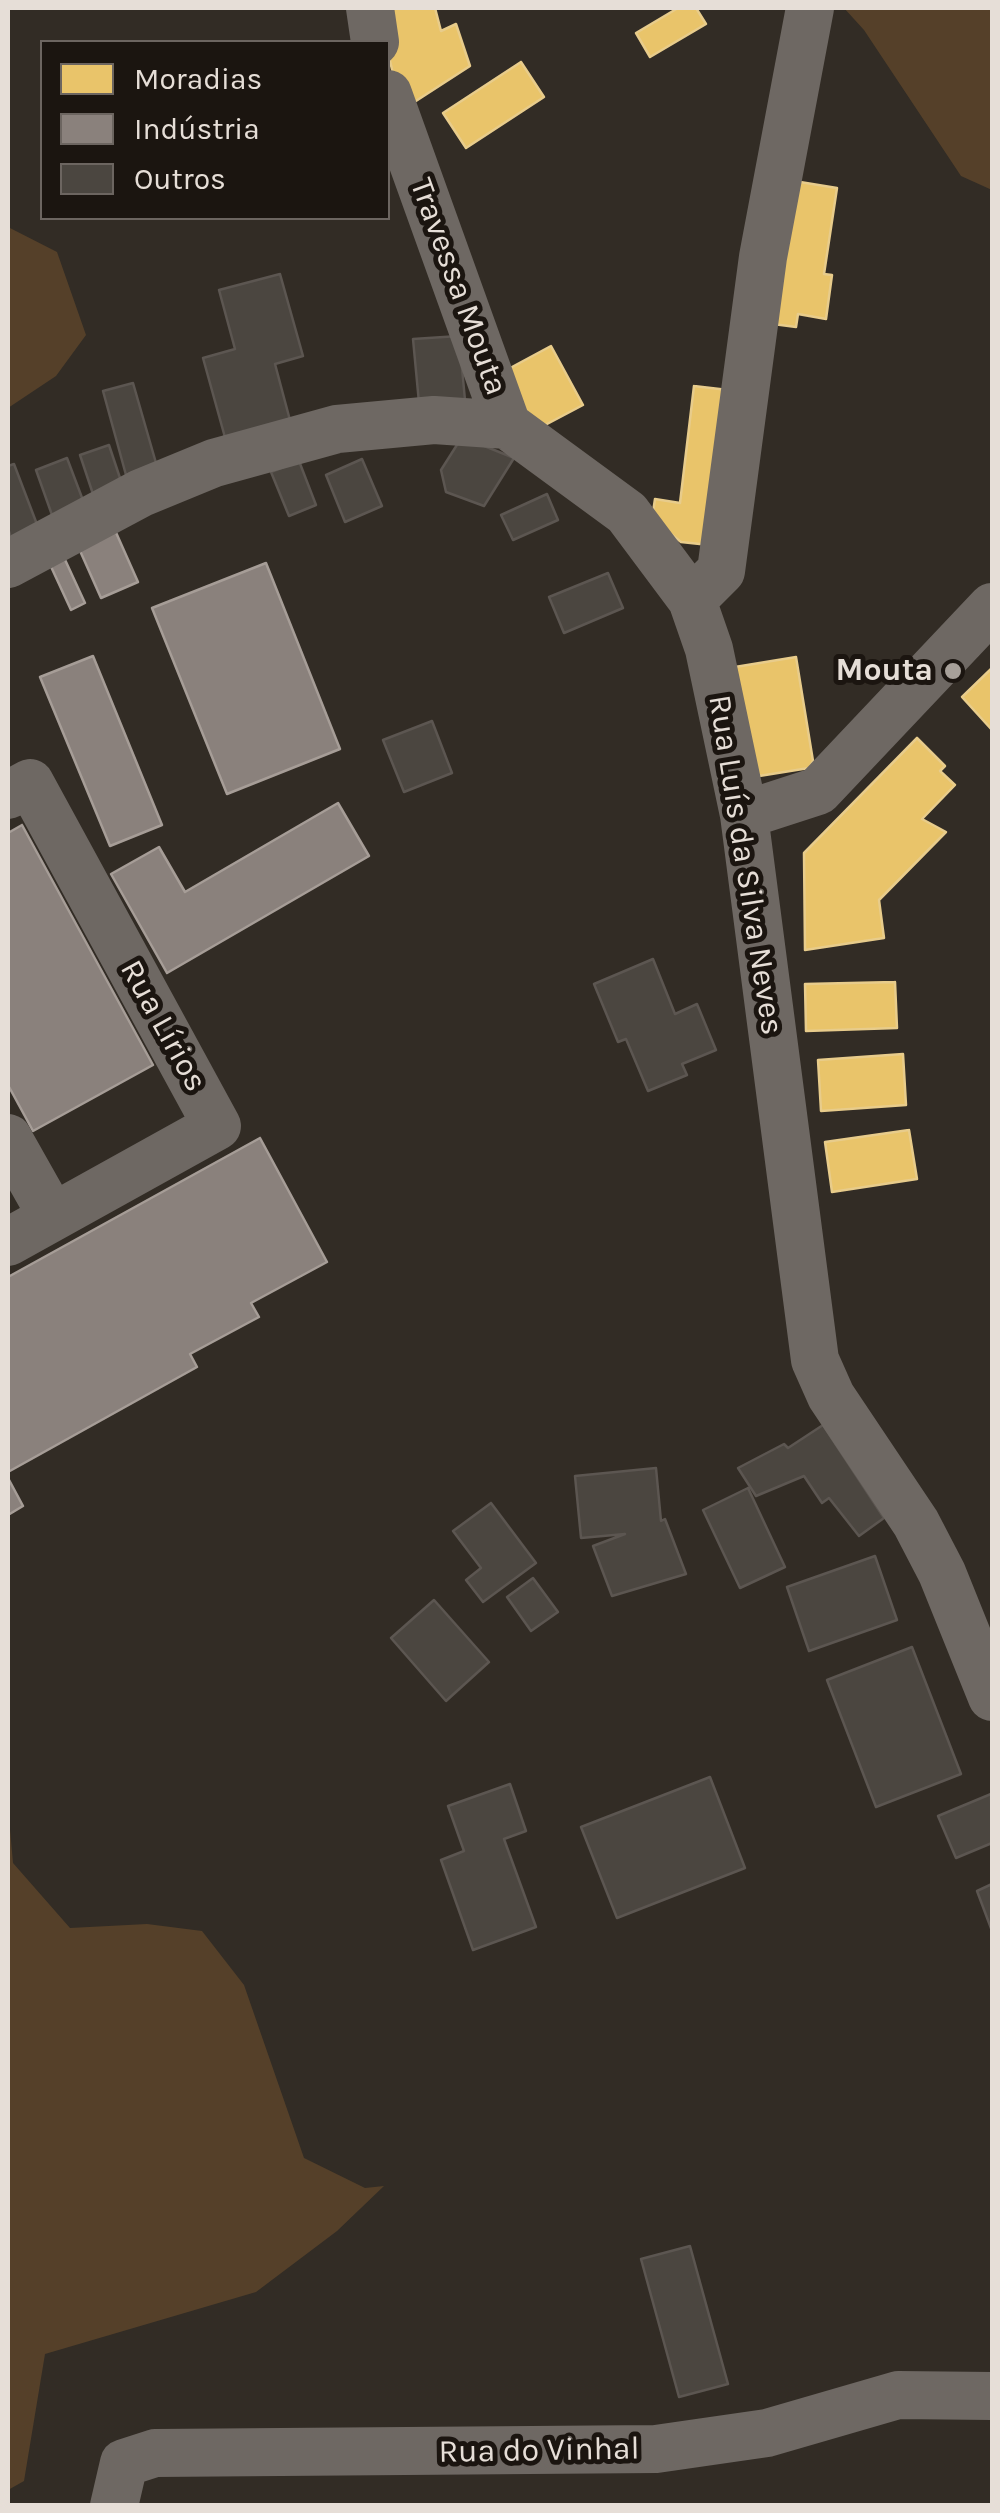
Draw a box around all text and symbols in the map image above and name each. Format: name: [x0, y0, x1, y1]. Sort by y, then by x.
legend: [40, 40, 390, 220]
text: Moradias: [134, 61, 262, 97]
text: Indústria: [134, 111, 260, 147]
text: Outros: [134, 161, 226, 197]
street label: Travessa Mouta: [401, 173, 515, 401]
place label: Mouta: [835, 652, 933, 690]
marker: Mouta: [942, 660, 964, 682]
street label: Rua Luís da Silva Neves: [699, 692, 791, 1038]
street label: Rua Lírios: [111, 954, 215, 1098]
street label: Rua do Vinhal: [438, 2430, 640, 2472]

